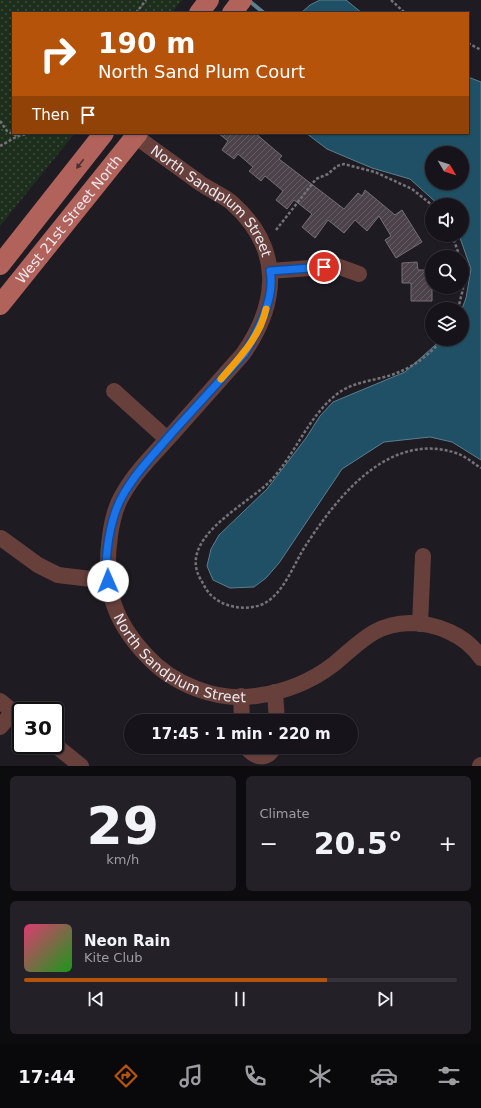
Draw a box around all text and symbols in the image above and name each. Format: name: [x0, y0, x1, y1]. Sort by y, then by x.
text: 190 m: [98, 27, 195, 60]
icon: right: [32, 28, 84, 80]
text: North Sand Plum Court: [98, 61, 305, 82]
icon: arrive: [77, 104, 99, 126]
text: Then: [32, 106, 69, 124]
street label: North Sandplum Street: [148, 142, 275, 259]
north arrow: [425, 146, 469, 190]
map controls: [425, 146, 469, 346]
street label: West 21st Street North: [12, 152, 125, 287]
one-way arrow: [76, 158, 84, 169]
button: sound: [425, 198, 469, 242]
pin: [307, 250, 341, 284]
button: search: [425, 250, 469, 294]
icon: arrive: [313, 256, 335, 278]
button: layers: [425, 302, 469, 346]
position arrow: [87, 560, 129, 602]
street label: North Sandplum Street: [111, 611, 247, 705]
speed limit sign: 30: [12, 702, 64, 754]
text: 17:45 · 1 min · 220 m: [151, 725, 331, 743]
text: 29: [87, 796, 159, 856]
text: Climate: [260, 806, 310, 821]
text: 20.5°: [314, 826, 403, 861]
text: −: [260, 831, 278, 856]
text: +: [439, 831, 457, 856]
text: km/h: [106, 852, 139, 867]
text: Neon Rain: [84, 932, 170, 950]
text: Kite Club: [84, 950, 143, 965]
icon: previous: [85, 988, 107, 1010]
icon: pause: [229, 988, 251, 1010]
icon: next: [374, 988, 396, 1010]
icon: directions: [112, 1062, 140, 1090]
icon: music: [177, 1062, 205, 1090]
icon: phone: [241, 1062, 269, 1090]
icon: climate: [306, 1062, 334, 1090]
icon: car: [370, 1062, 398, 1090]
icon: filters: [435, 1062, 463, 1090]
text: 17:44: [18, 1066, 76, 1087]

